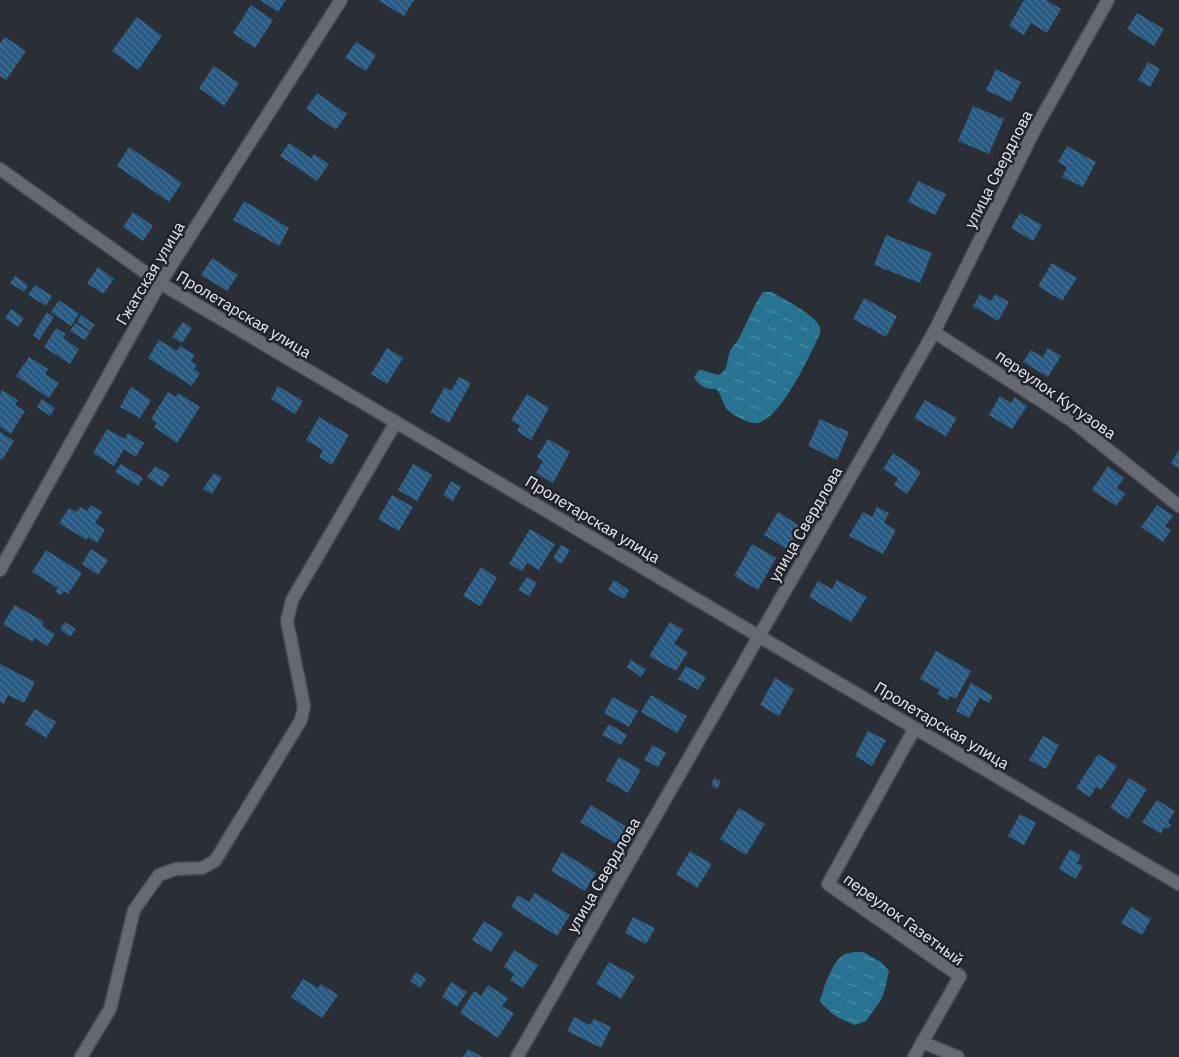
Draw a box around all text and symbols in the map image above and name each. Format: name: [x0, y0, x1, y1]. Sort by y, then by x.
street label: улица Свердлова: [960, 106, 1037, 231]
street label: Гжатская улица: [111, 217, 189, 328]
street label: Пролетарская улица: [173, 266, 316, 362]
street label: переулок Кутузова: [992, 345, 1121, 443]
street label: улица Свердлова: [764, 462, 846, 585]
street label: Пролетарская улица: [522, 471, 665, 567]
street label: Пролетарская улица: [871, 677, 1014, 773]
street label: улица Свердлова: [562, 813, 644, 936]
street label: переулок Газетный: [840, 869, 968, 969]

